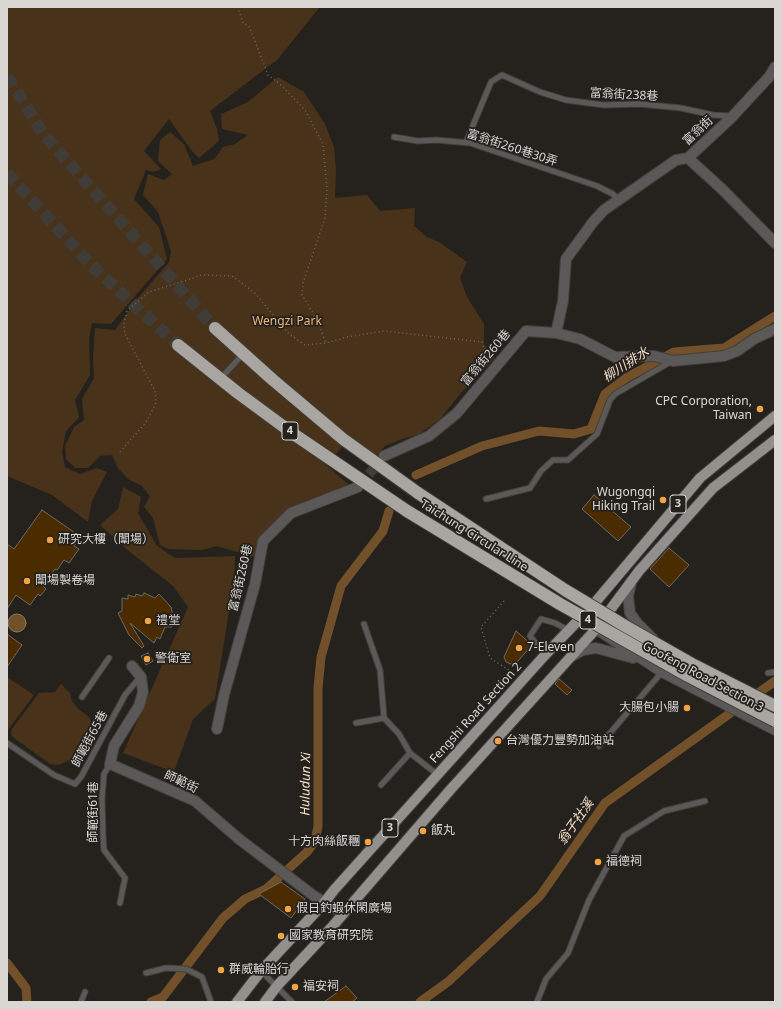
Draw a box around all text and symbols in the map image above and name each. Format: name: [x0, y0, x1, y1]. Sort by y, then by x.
street label: 富翁街238巷: [589, 86, 659, 104]
street label: 富翁街: [680, 113, 716, 149]
street label: 富翁街260巷30弄: [465, 127, 559, 169]
park label: Wengzi Park: [252, 315, 322, 329]
street label: 富翁街260巷: [458, 327, 514, 389]
water label: 柳川排水: [600, 344, 652, 386]
place label: CPC Corporation, Taiwan: [655, 395, 752, 423]
marker: CPC Corporation, Taiwan: [755, 404, 765, 414]
road number: 4: [282, 422, 298, 440]
place label: Wugongqi Hiking Trail: [592, 486, 655, 514]
marker: Wugongqi Hiking Trail: [658, 495, 668, 505]
road number: 3: [670, 495, 686, 513]
street label: Taichung Circular Line: [418, 497, 530, 575]
place label: 研究大樓（闈場）: [58, 533, 154, 547]
marker: 研究大樓（闈場）: [45, 535, 55, 545]
street label: 富翁街260巷: [226, 543, 256, 613]
place label: 闈場製卷場: [35, 574, 95, 588]
marker: 闈場製卷場: [22, 576, 32, 586]
road number: 4: [580, 611, 596, 629]
place label: 禮堂: [156, 614, 180, 628]
marker: 禮堂: [143, 616, 153, 626]
street label: Goofeng Road Section 3: [640, 639, 766, 715]
place label: 7-Eleven: [527, 641, 574, 655]
marker: 7-Eleven: [514, 643, 524, 653]
place label: 警衛室: [155, 652, 191, 666]
marker: 警衛室: [142, 654, 152, 664]
street label: Fengshi Road Section 2: [427, 660, 525, 766]
place label: 大腸包小腸: [619, 701, 679, 715]
marker: 大腸包小腸: [682, 703, 692, 713]
street label: 師範街65巷: [69, 708, 111, 770]
place label: 台灣優力豐勢加油站: [506, 734, 614, 748]
marker: 台灣優力豐勢加油站: [493, 736, 503, 746]
water label: Huludun Xi: [298, 752, 314, 816]
street label: 師範街: [162, 768, 200, 796]
street label: 師範街61巷: [87, 781, 101, 843]
water label: 翁子社溪: [555, 796, 597, 848]
road number: 3: [382, 819, 398, 837]
place label: 飯丸: [431, 824, 455, 838]
marker: 飯丸: [418, 826, 428, 836]
place label: 十方肉絲飯糰: [288, 835, 360, 849]
marker: 十方肉絲飯糰: [363, 837, 373, 847]
place label: 福德祠: [606, 855, 642, 869]
marker: 福德祠: [593, 857, 603, 867]
place label: 假日釣蝦休閑廣場: [296, 902, 392, 916]
marker: 假日釣蝦休閑廣場: [283, 904, 293, 914]
place label: 國家教育研究院: [289, 929, 373, 943]
marker: 國家教育研究院: [276, 931, 286, 941]
place label: 群威輪胎行: [229, 963, 289, 977]
marker: 群威輪胎行: [216, 965, 226, 975]
place label: 福安祠: [303, 980, 339, 994]
marker: 福安祠: [290, 982, 300, 992]

